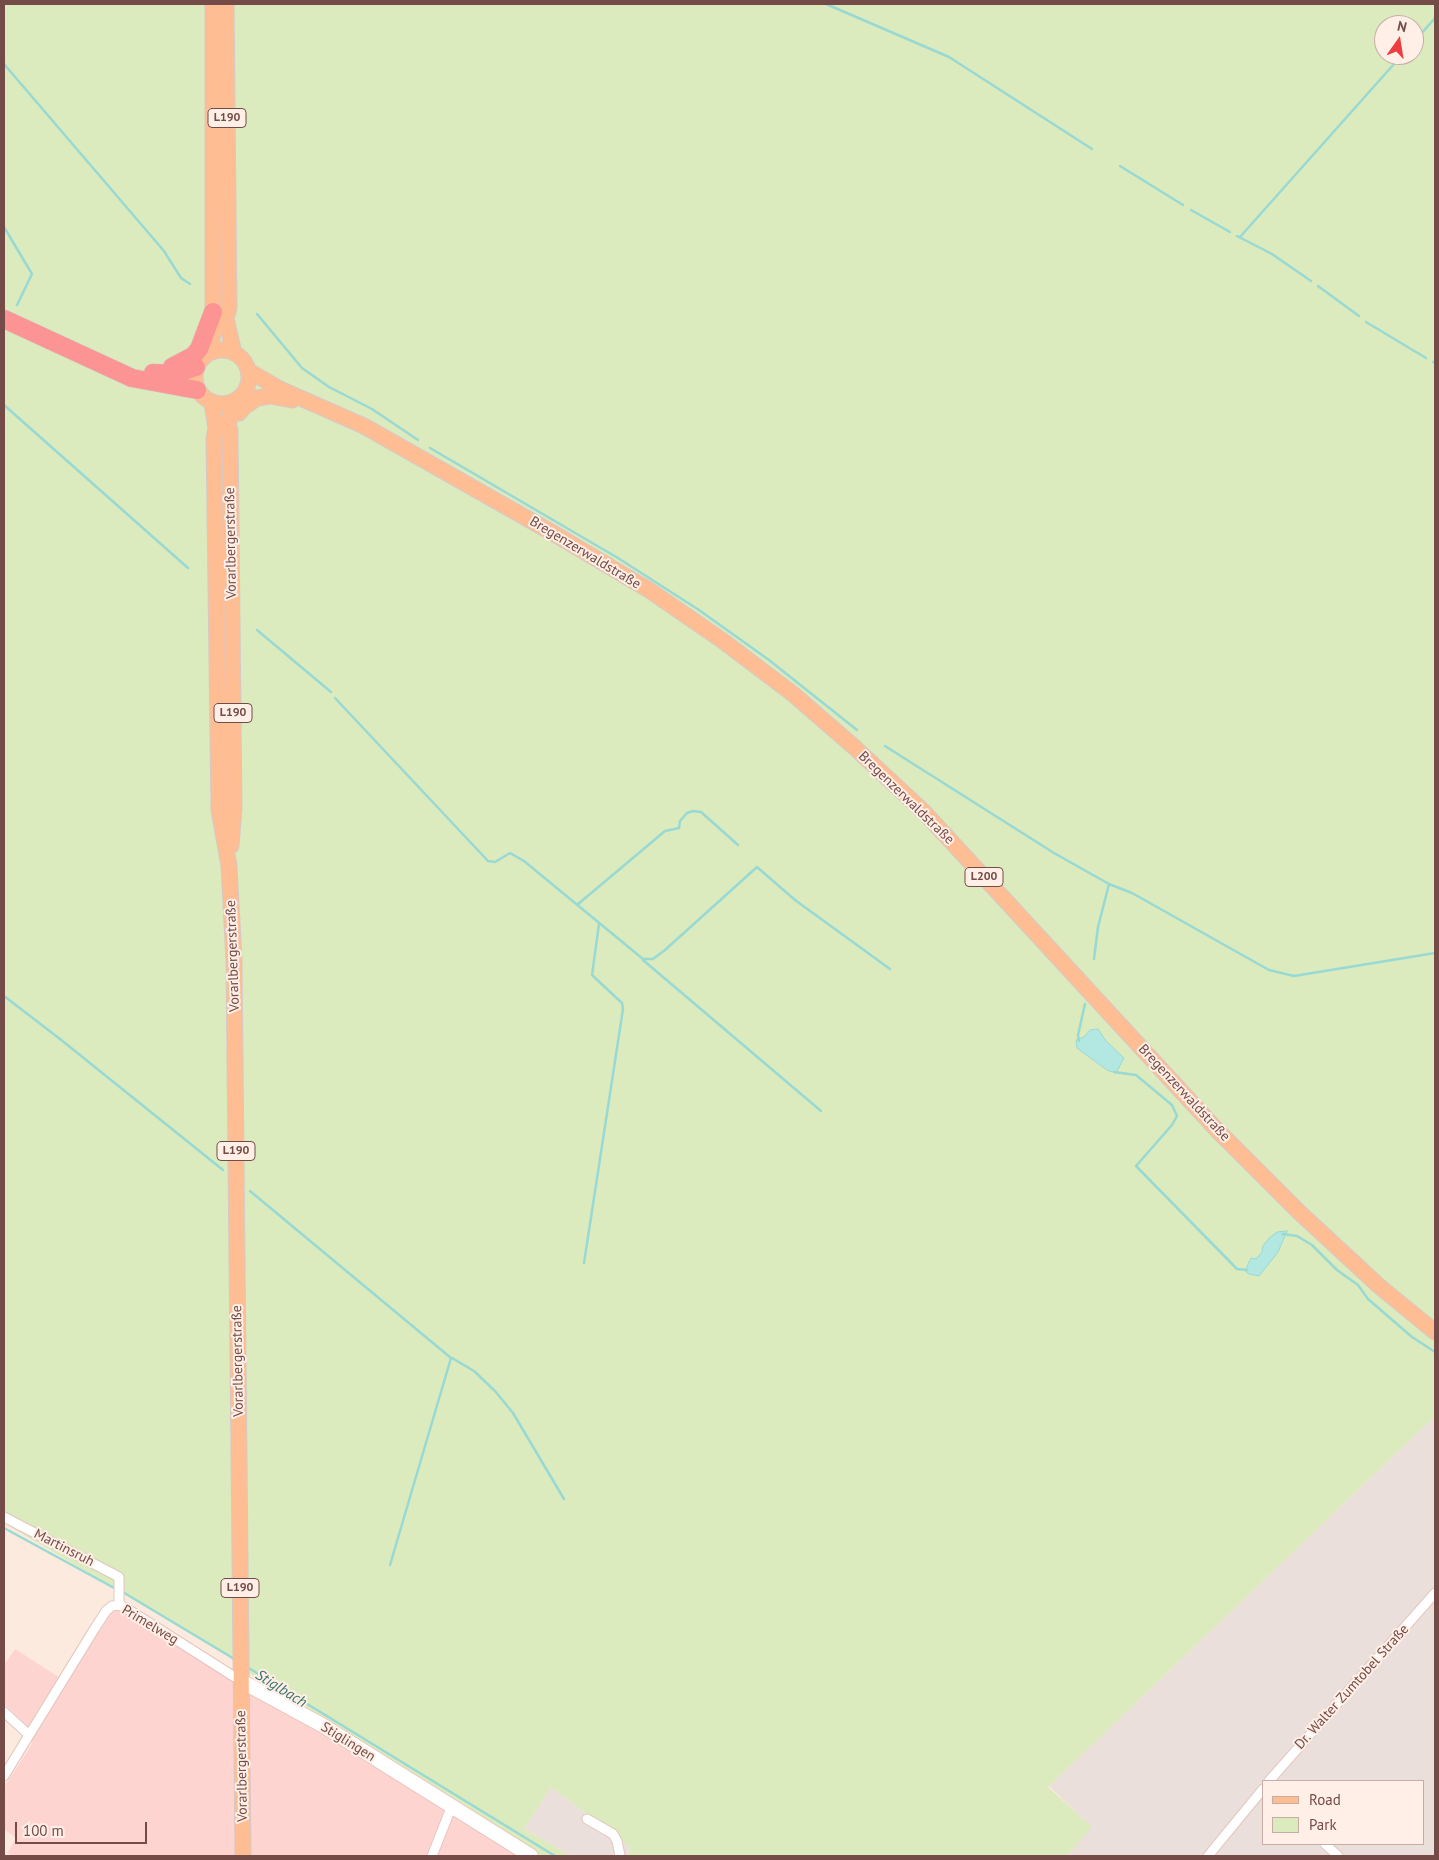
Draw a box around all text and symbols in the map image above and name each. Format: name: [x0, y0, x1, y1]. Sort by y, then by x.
north arrow: [1374, 15, 1424, 65]
text: N: [1396, 17, 1409, 36]
road number: L190: [208, 109, 246, 128]
street label: Vorarlbergerstraße: [222, 487, 240, 599]
street label: Bregenzerwaldstraße: [526, 513, 644, 593]
road number: L190: [214, 704, 252, 722]
street label: Bregenzerwaldstraße: [855, 748, 957, 848]
road number: L200: [965, 868, 1003, 886]
street label: Vorarlbergerstraße: [223, 900, 243, 1012]
street label: Bregenzerwaldstraße: [1135, 1041, 1233, 1145]
road number: L190: [217, 1142, 255, 1160]
street label: Vorarlbergerstraße: [229, 1305, 247, 1417]
street label: Martinsruh: [31, 1526, 97, 1570]
road number: L190: [221, 1579, 259, 1598]
street label: Primelweg: [119, 1602, 181, 1648]
street label: Dr. Walter Zumtobel Straße: [1291, 1621, 1413, 1753]
water label: Stiglbach: [252, 1666, 310, 1712]
street label: Vorarlbergerstraße: [233, 1710, 251, 1822]
street label: Stiglingen: [318, 1719, 378, 1765]
legend: [1262, 1780, 1424, 1845]
text: Road: [1309, 1790, 1341, 1809]
scale bar: [18, 1812, 150, 1844]
text: Park: [1309, 1815, 1337, 1834]
text: 100 m: [23, 1821, 64, 1840]

